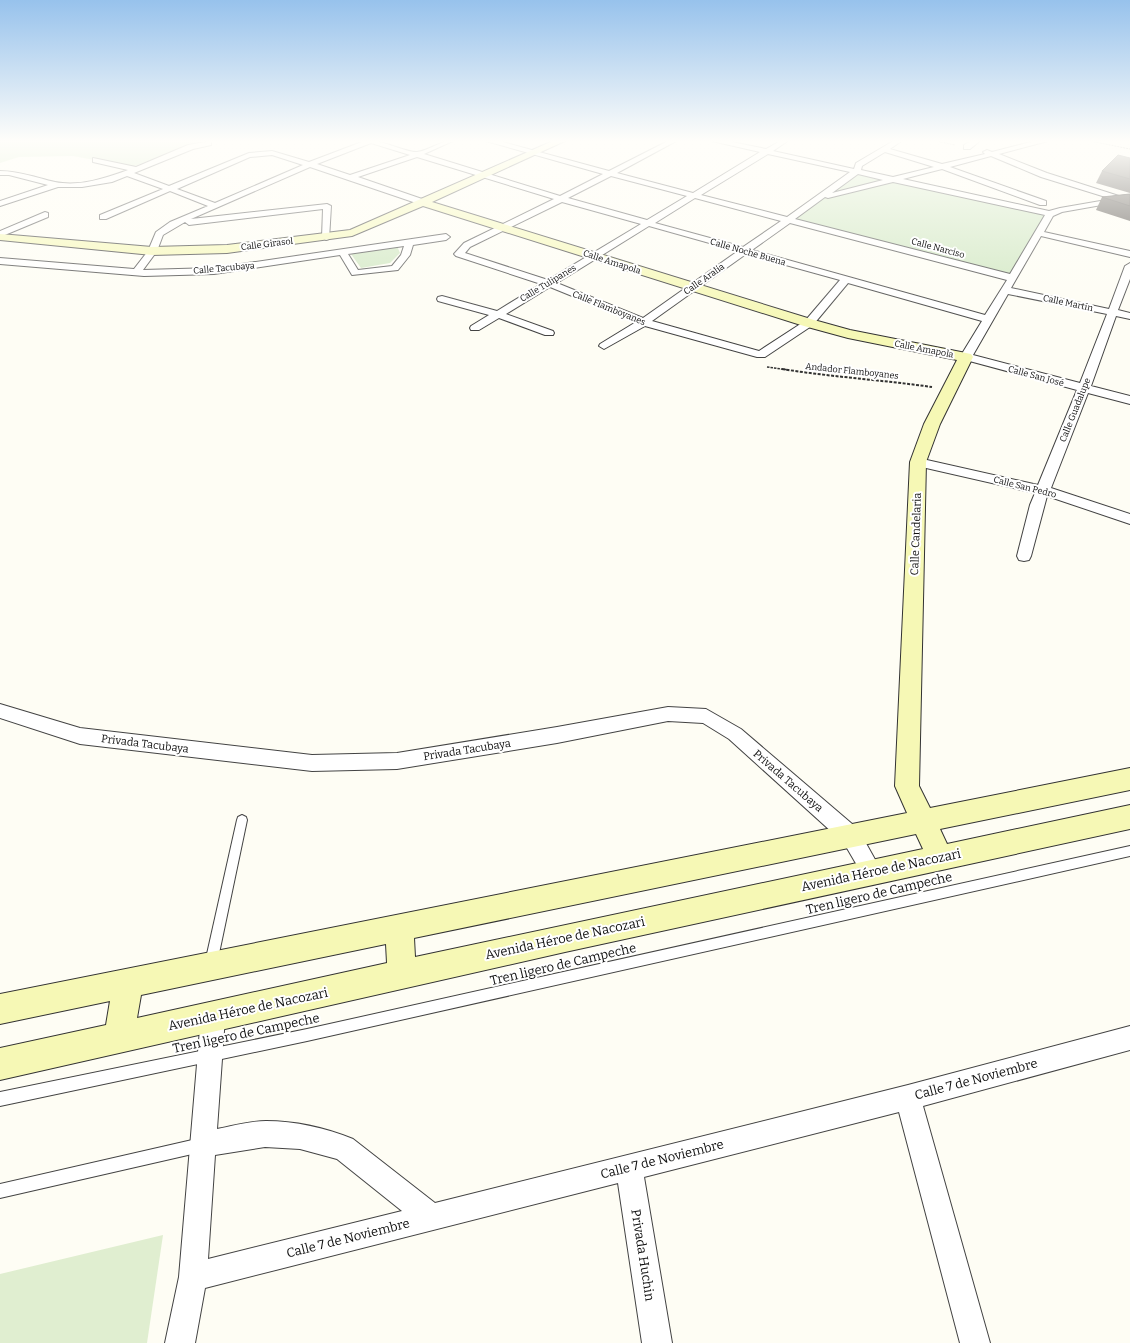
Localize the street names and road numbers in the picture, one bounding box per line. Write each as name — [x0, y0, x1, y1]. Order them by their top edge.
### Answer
street label: Calle Girasol — [240, 236, 294, 252]
street label: Calle Noche Buena — [709, 236, 787, 268]
street label: Calle Narciso — [910, 236, 966, 260]
street label: Calle Amapola — [582, 248, 642, 276]
street label: Calle Tacubaya — [193, 260, 255, 276]
street label: Calle Aralia — [682, 261, 726, 297]
street label: Calle Tulipanes — [518, 262, 578, 304]
street label: Calle Flamboyanes — [571, 289, 647, 327]
street label: Calle Martín — [1042, 293, 1094, 313]
street label: Calle Amapola — [894, 338, 955, 360]
street label: Andador Flamboyanes — [805, 361, 899, 381]
street label: Calle San José — [1007, 364, 1065, 388]
street label: Calle Guadalupe — [1058, 376, 1092, 443]
street label: Calle San Pedro — [993, 474, 1057, 500]
street label: Calle Candelaria — [908, 492, 924, 576]
street label: Privada Tacubaya — [100, 732, 190, 756]
street label: Privada Tacubaya — [422, 737, 512, 763]
street label: Privada Tacubaya — [750, 747, 826, 815]
street label: Avenida Héroe de Nacozari — [800, 846, 962, 894]
street label: Tren ligero de Campeche — [804, 869, 954, 917]
street label: Avenida Héroe de Nacozari — [484, 914, 646, 962]
street label: Tren ligero de Campeche — [488, 940, 638, 988]
street label: Avenida Héroe de Nacozari — [167, 985, 329, 1033]
street label: Tren ligero de Campeche — [171, 1010, 321, 1056]
street label: Calle 7 de Noviembre — [913, 1055, 1039, 1103]
street label: Calle 7 de Noviembre — [599, 1136, 725, 1182]
street label: Privada Huchin — [628, 1208, 658, 1303]
street label: Calle 7 de Noviembre — [285, 1215, 411, 1261]

